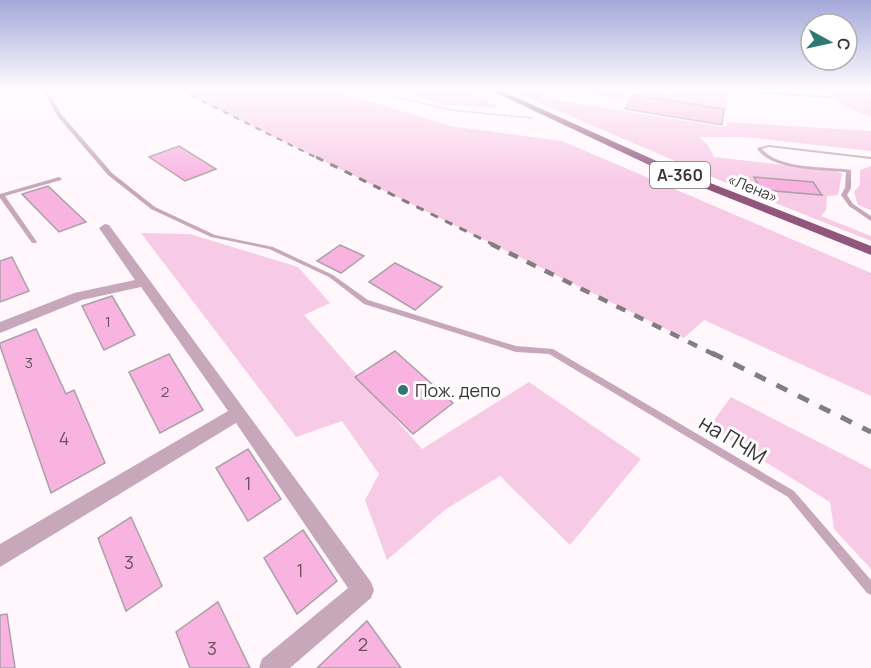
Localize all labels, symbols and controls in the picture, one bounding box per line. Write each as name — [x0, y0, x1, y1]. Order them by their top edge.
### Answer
north arrow — [799, 12, 859, 72]
text: С — [832, 37, 856, 52]
road number: А-360 — [650, 162, 710, 188]
street label: «Лена» — [725, 168, 781, 208]
house number: 1 — [105, 311, 111, 332]
house number: 3 — [25, 352, 33, 373]
place label: Пож. депо — [415, 378, 501, 402]
house number: 2 — [161, 381, 169, 402]
marker: Пож. депо — [396, 383, 410, 397]
street label: на ПЧМ — [694, 408, 772, 470]
house number: 4 — [59, 426, 69, 450]
house number: 1 — [244, 471, 252, 495]
house number: 3 — [124, 550, 134, 574]
house number: 1 — [296, 558, 304, 582]
house number: 2 — [358, 632, 368, 656]
house number: 3 — [207, 636, 217, 660]

